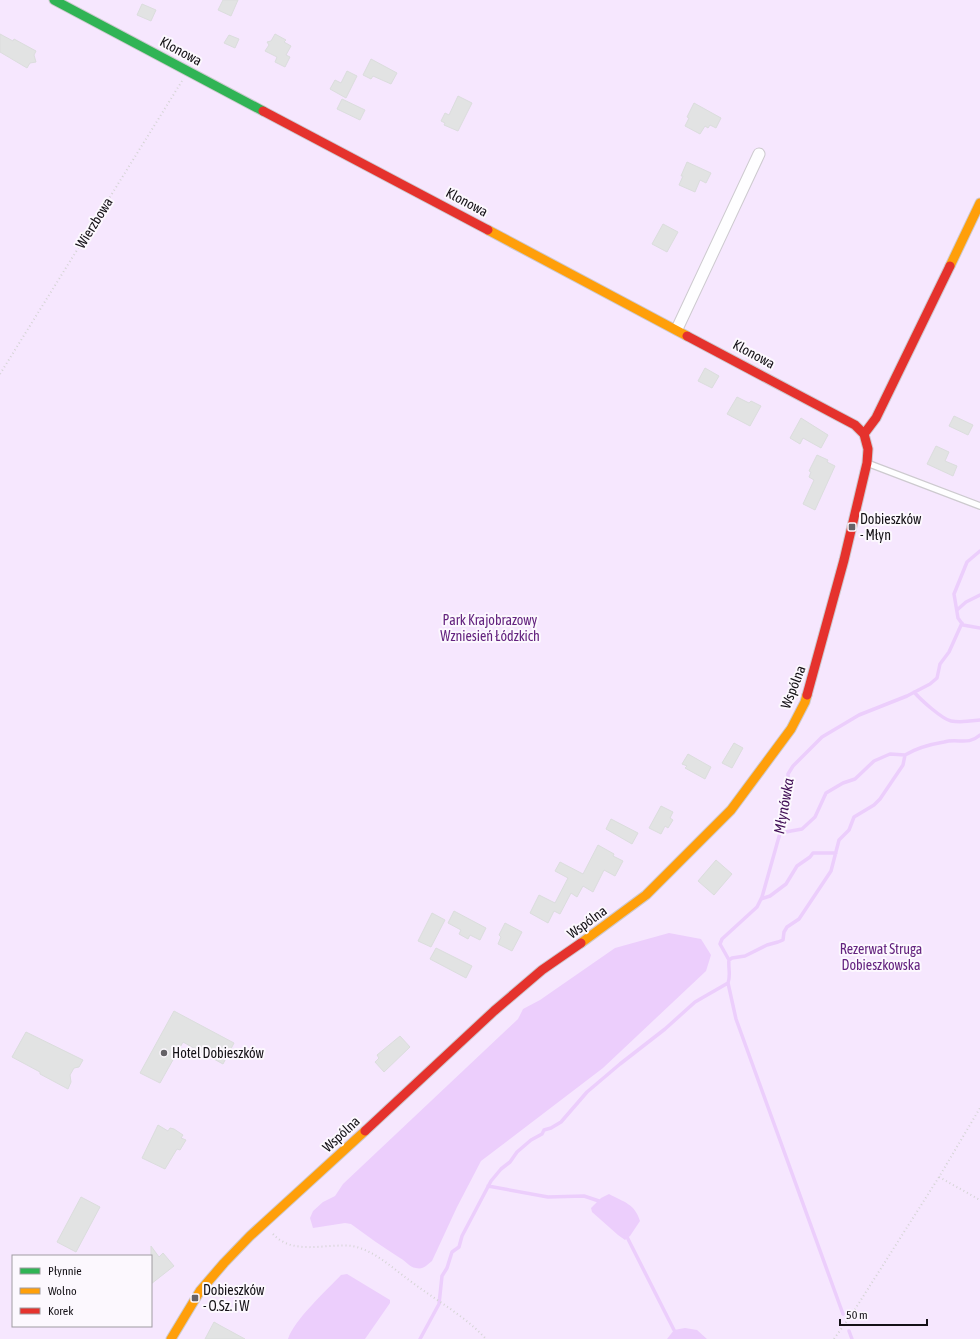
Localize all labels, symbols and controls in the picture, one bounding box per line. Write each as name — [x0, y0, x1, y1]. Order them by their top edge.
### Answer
street label: Klonowa — [157, 33, 205, 69]
street label: Klonowa — [443, 184, 491, 220]
street label: Wierzbowa — [72, 195, 116, 251]
street label: Klonowa — [730, 336, 778, 372]
place label: Dobieszków - Młyn — [860, 511, 922, 543]
marker: Dobieszków - Młyn — [847, 522, 857, 532]
park label: Park Krajobrazowy Wzniesień Łódzkich — [440, 612, 540, 644]
street label: Wspólna — [777, 663, 809, 711]
water label: Młynówka — [770, 777, 797, 835]
street label: Wspólna — [564, 902, 610, 942]
park label: Rezerwat Struga Dobieszkowska — [840, 941, 922, 973]
place label: Hotel Dobieszków — [172, 1045, 265, 1061]
marker: Hotel Dobieszków — [159, 1048, 169, 1058]
street label: Wspólna — [319, 1113, 363, 1155]
legend — [12, 1255, 152, 1327]
text: Płynnie — [48, 1264, 82, 1278]
place label: Dobieszków - O.Sz. i W — [203, 1282, 265, 1314]
text: Wolno — [48, 1284, 77, 1298]
marker: Dobieszków - O.Sz. i W — [190, 1293, 200, 1303]
scale bar — [840, 1301, 927, 1327]
text: Korek — [48, 1304, 74, 1318]
text: 50 m — [846, 1308, 868, 1322]

